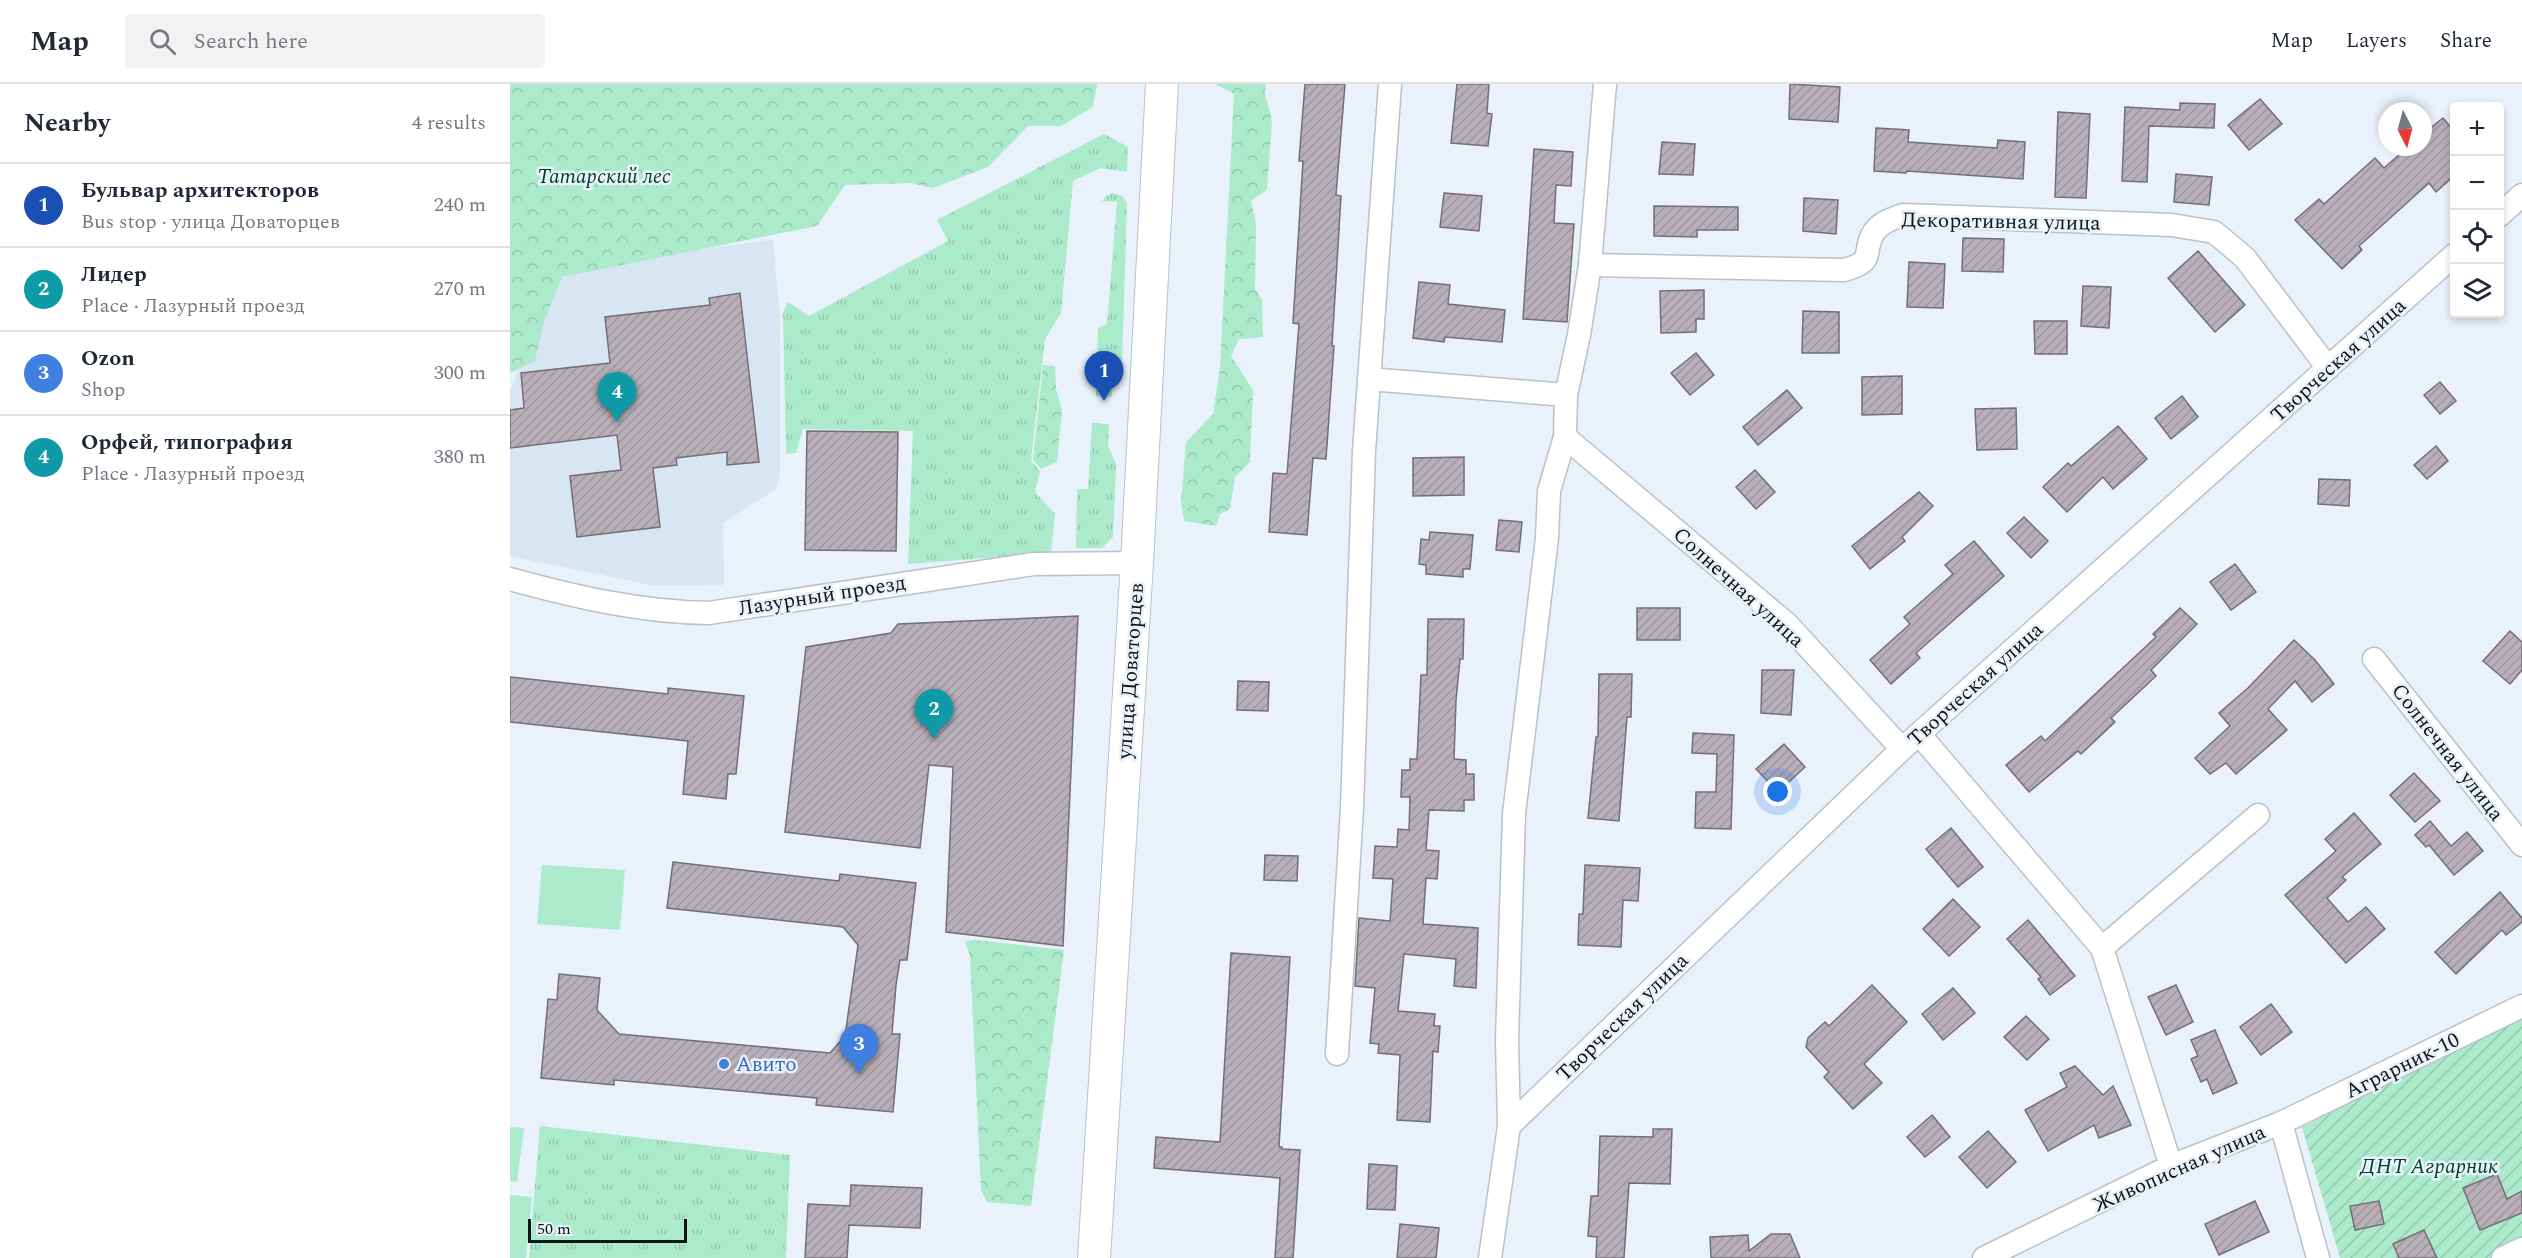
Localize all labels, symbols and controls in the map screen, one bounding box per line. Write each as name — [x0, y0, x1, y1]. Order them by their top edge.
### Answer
search box — [125, 14, 545, 68]
text: Map — [30, 20, 89, 63]
icon: search — [146, 25, 179, 58]
text: Search here — [194, 25, 308, 58]
text: Map — [2271, 25, 2313, 57]
text: Layers — [2346, 25, 2407, 57]
text: Share — [2440, 25, 2492, 57]
north arrow — [2378, 102, 2432, 156]
map controls — [2450, 102, 2504, 318]
button: + — [2450, 102, 2504, 156]
text: Nearby — [24, 103, 110, 143]
text: 4 results — [412, 108, 486, 138]
button: − — [2450, 156, 2504, 210]
park label: Татарский лес — [537, 161, 671, 193]
text: Бульвар архитекторов — [81, 174, 319, 207]
text: 1 — [38, 190, 49, 220]
text: 240 m — [434, 190, 486, 220]
street label: Декоративная улица — [1901, 204, 2102, 240]
text: Bus stop · улица Доваторцев — [81, 207, 340, 237]
button: locate — [2450, 210, 2504, 264]
text: Лидер — [81, 258, 147, 291]
button: layers — [2450, 264, 2504, 318]
text: 2 — [38, 274, 49, 304]
text: 270 m — [434, 274, 486, 304]
street label: Творческая улица — [2263, 290, 2414, 431]
text: Place · Лазурный проезд — [81, 291, 305, 321]
text: Ozon — [81, 342, 135, 375]
pin: 1 — [1084, 352, 1124, 401]
text: 3 — [38, 358, 49, 388]
text: 300 m — [434, 358, 486, 388]
pin: 4 — [598, 372, 636, 422]
text: Shop — [81, 375, 125, 405]
text: Орфей, типография — [81, 426, 293, 459]
text: 4 — [38, 442, 49, 472]
text: 380 m — [434, 442, 486, 472]
text: Place · Лазурный проезд — [81, 459, 305, 489]
street label: Солнечная улица — [1665, 520, 1812, 656]
street label: Лазурный проезд — [736, 567, 908, 625]
street label: улица Доваторцев — [1109, 582, 1153, 761]
street label: Творческая улица — [1900, 614, 2051, 755]
street label: Солнечная улица — [2383, 677, 2512, 829]
pin: 2 — [914, 690, 954, 739]
your location — [1763, 777, 1792, 806]
street label: Творческая улица — [1549, 945, 1697, 1090]
pin: 3 — [840, 1024, 878, 1074]
street label: Аграрник-10 — [2340, 1024, 2465, 1108]
place label: Авито — [736, 1049, 797, 1081]
marker: Авито — [717, 1057, 731, 1071]
street label: Живописная улица — [2088, 1116, 2272, 1221]
park label: ДНТ Аграрник — [2359, 1151, 2498, 1183]
scale bar — [528, 1216, 687, 1244]
text: 50 m — [537, 1217, 571, 1241]

